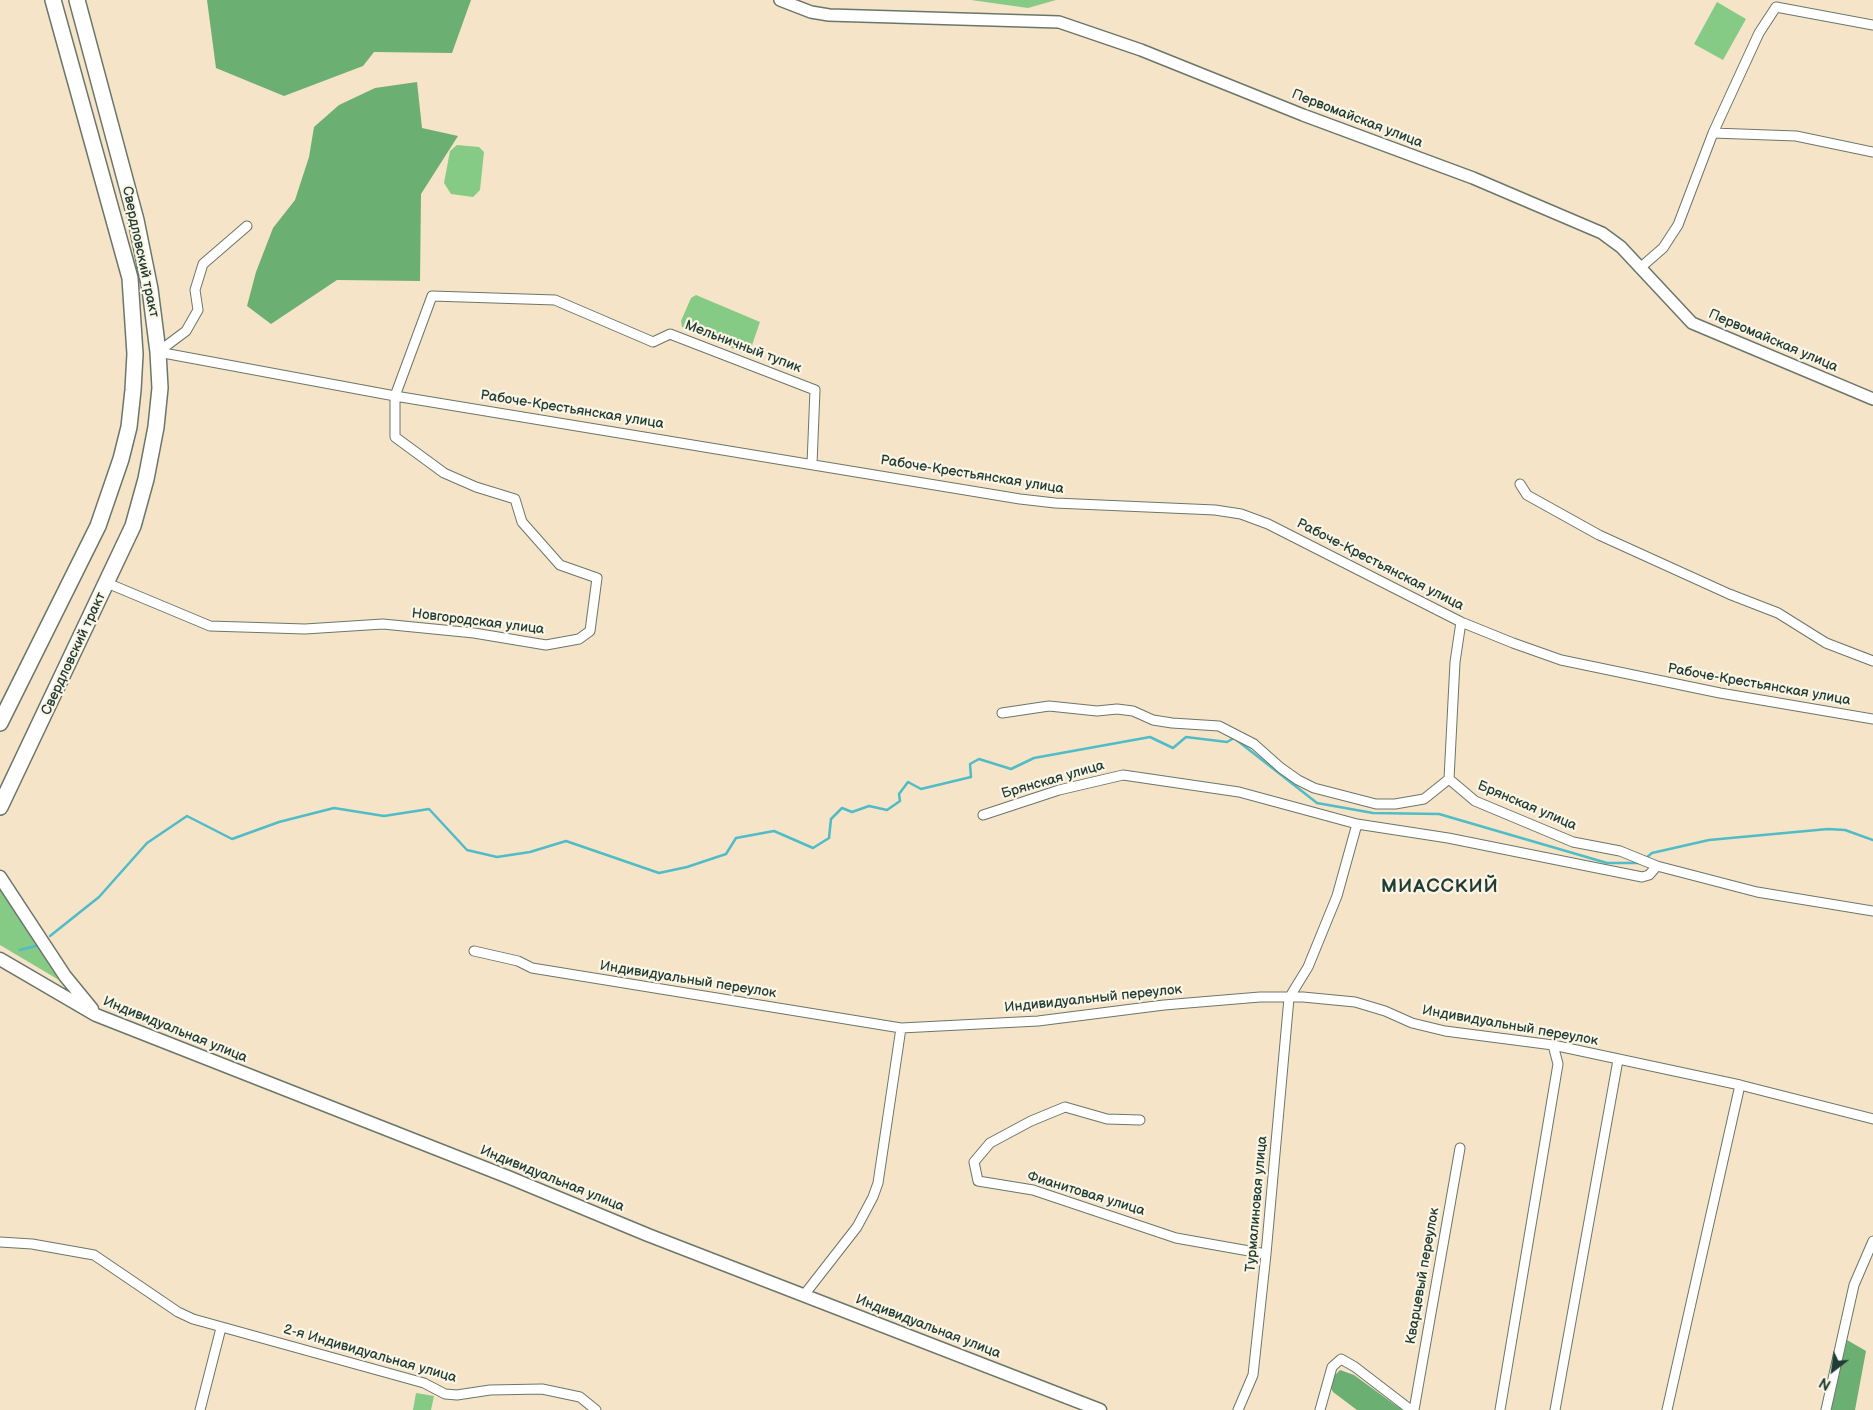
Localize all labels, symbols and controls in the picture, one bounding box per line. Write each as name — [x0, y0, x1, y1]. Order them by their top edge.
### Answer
street label: Первомайская улица — [1289, 86, 1425, 152]
street label: Свердловский тракт — [118, 185, 162, 319]
street label: Первомайская улица — [1706, 306, 1840, 376]
street label: Мельничный тупик — [682, 317, 804, 377]
street label: Рабоче-Крестьянская улица — [479, 387, 665, 433]
street label: Рабоче-Крестьянская улица — [879, 452, 1065, 498]
street label: Рабоче-Крестьянская улица — [1293, 515, 1467, 615]
street label: Свердловский тракт — [38, 590, 110, 718]
street label: Новгородская улица — [411, 606, 545, 638]
street label: Рабоче-Крестьянская улица — [1666, 661, 1852, 709]
street label: Брянская улица — [1000, 757, 1106, 803]
street label: Брянская улица — [1475, 778, 1579, 834]
district label: МИАССКИЙ — [1380, 876, 1500, 898]
street label: Индивидуальный переулок — [599, 958, 777, 1002]
street label: Индивидуальный переулок — [1003, 981, 1183, 1017]
street label: Индивидуальная улица — [100, 993, 250, 1067]
street label: Индивидуальный переулок — [1421, 1002, 1599, 1050]
street label: Турмалиновая улица — [1243, 1135, 1271, 1273]
street label: Индивидуальная улица — [477, 1142, 627, 1216]
street label: Фианитовая улица — [1025, 1168, 1147, 1220]
street label: Кварцевый переулок — [1403, 1206, 1443, 1346]
street label: Индивидуальная улица — [853, 1292, 1003, 1362]
street label: 2-я Индивидуальная улица — [282, 1321, 458, 1387]
north arrow — [1808, 1345, 1858, 1395]
text: N — [1816, 1373, 1834, 1393]

